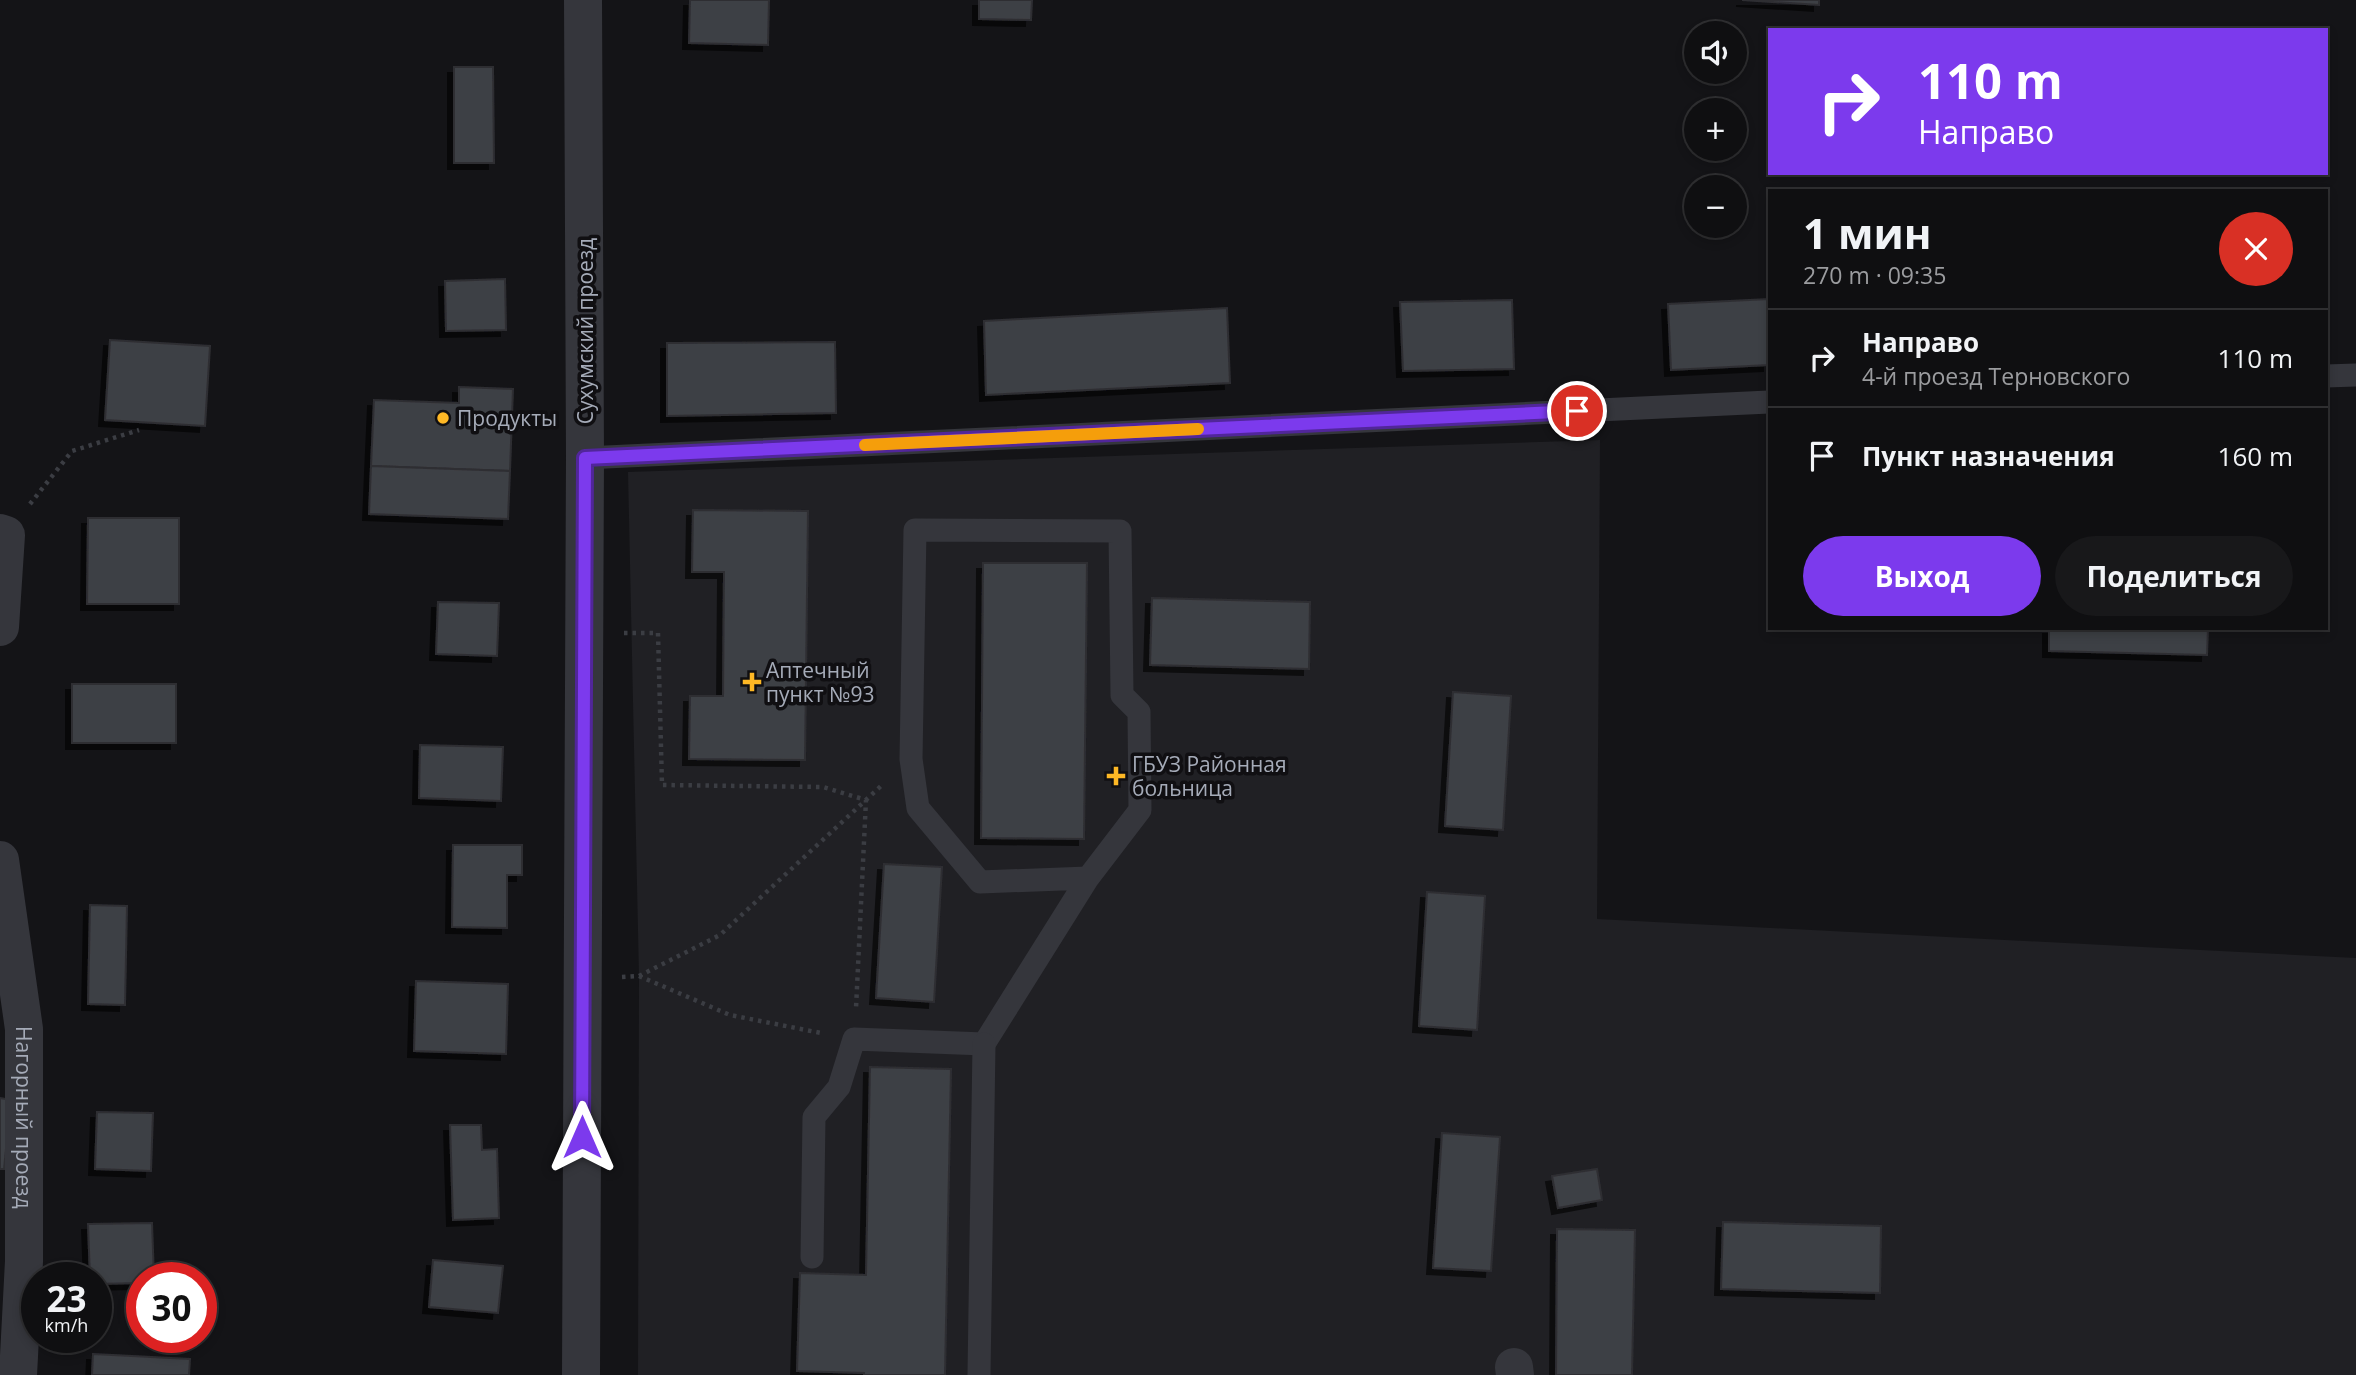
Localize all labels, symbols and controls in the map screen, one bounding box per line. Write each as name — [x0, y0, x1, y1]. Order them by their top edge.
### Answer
map controls — [1684, 21, 1747, 238]
button: sound — [1684, 21, 1747, 84]
text: 110 m — [1918, 47, 2063, 113]
icon: right — [1803, 56, 1894, 147]
button: + — [1684, 98, 1747, 161]
text: Направо — [1918, 110, 2054, 153]
button: − — [1684, 175, 1747, 238]
text: 1 мин — [1803, 204, 1931, 261]
button: close — [2219, 212, 2293, 286]
street label: Сухумский проезд — [571, 238, 599, 424]
text: 270 m · 09:35 — [1803, 259, 1946, 291]
text: Направо — [1862, 324, 1979, 360]
icon: right — [1803, 339, 1841, 377]
text: 110 m — [2218, 340, 2293, 376]
text: 4-й проезд Терновского — [1862, 360, 2130, 392]
pin — [1547, 381, 1607, 441]
icon: arrive — [1558, 392, 1596, 430]
place label: Продукты — [457, 404, 557, 432]
marker: Продукты — [435, 410, 451, 426]
icon: arrive — [1803, 437, 1841, 475]
text: Пункт назначения — [1862, 438, 2115, 474]
text: 160 m — [2218, 438, 2293, 474]
button: Выход — [1803, 536, 2041, 616]
button: Поделиться — [2055, 536, 2293, 616]
place label: Аптечный пункт №93 — [766, 656, 874, 708]
marker: Аптечный пункт №93 — [744, 674, 760, 690]
place label: ГБУЗ Районная больница — [1132, 750, 1287, 802]
marker: ГБУЗ Районная больница — [1106, 766, 1126, 786]
street label: Нагорный проезд — [10, 1026, 38, 1209]
position arrow — [545, 1100, 619, 1174]
speed limit sign: 30 — [126, 1262, 217, 1353]
text: 23 — [46, 1275, 87, 1322]
text: km/h — [45, 1313, 88, 1337]

